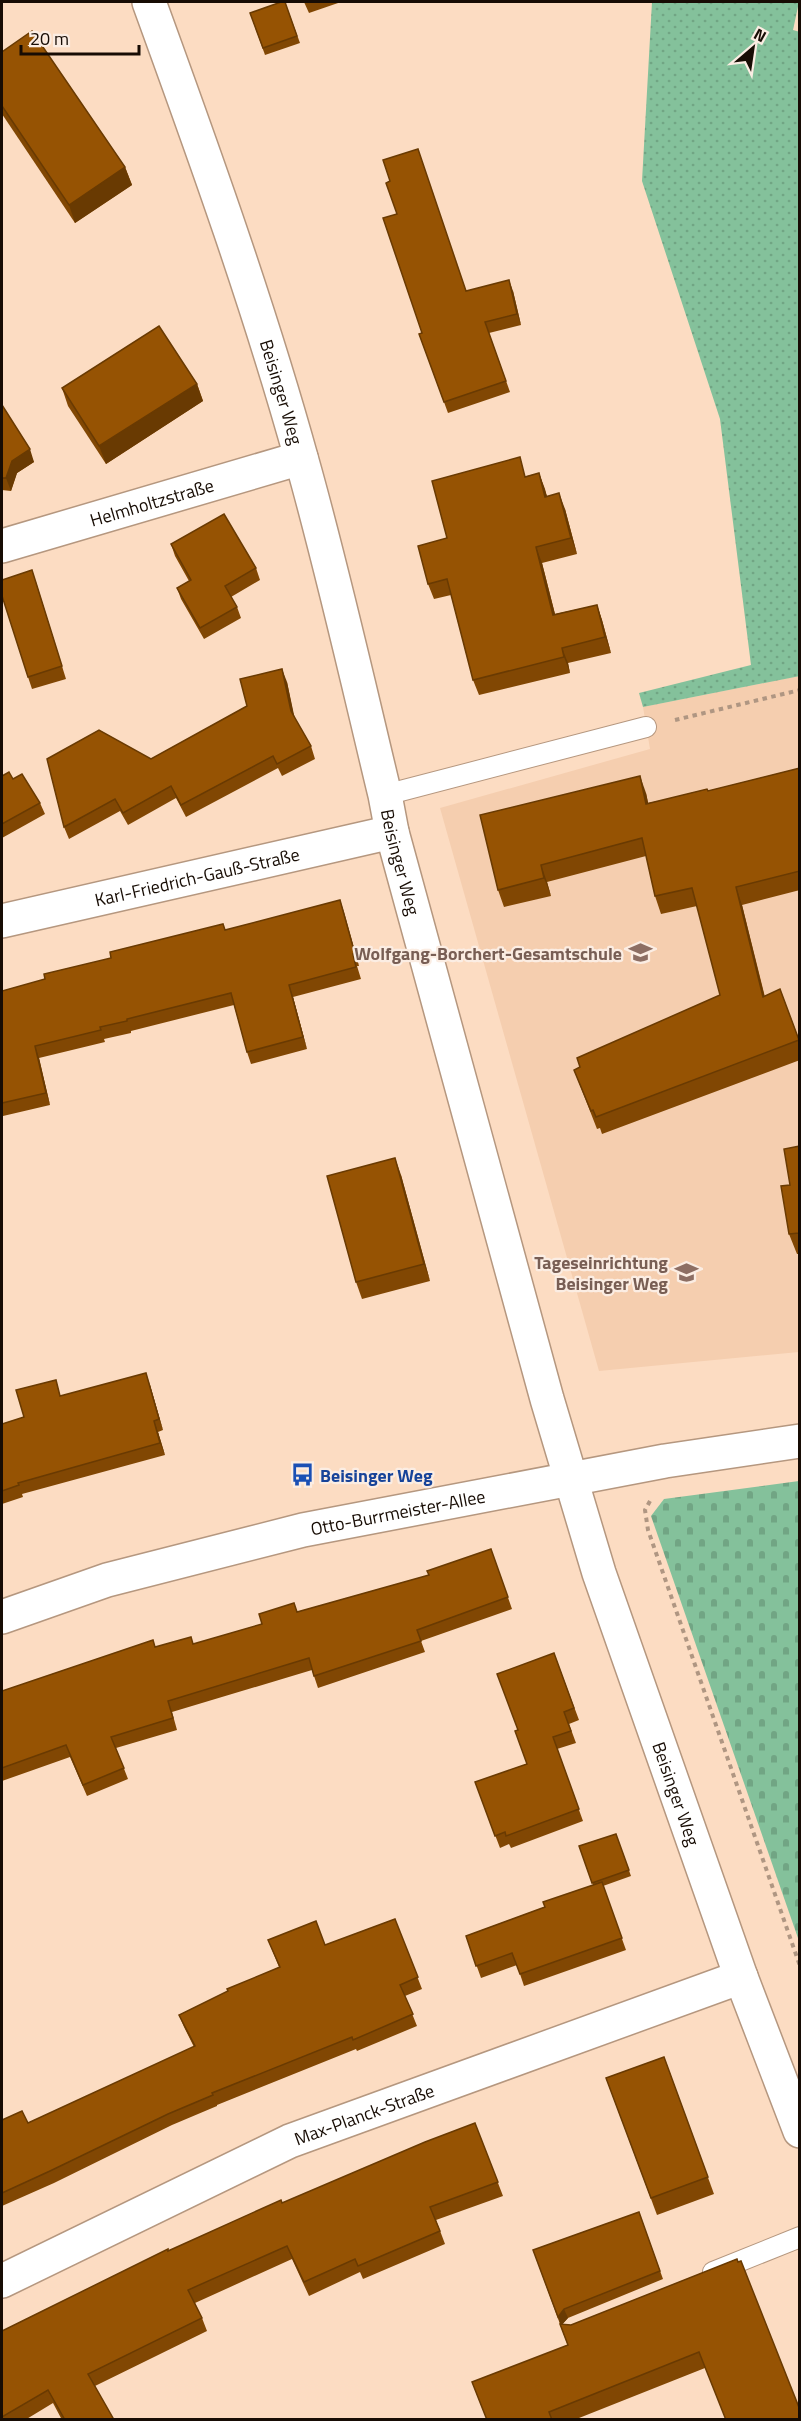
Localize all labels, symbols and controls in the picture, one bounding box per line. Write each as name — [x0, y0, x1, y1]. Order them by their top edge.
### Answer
scale bar — [21, 18, 140, 56]
north arrow — [723, 18, 783, 78]
text: N — [750, 22, 771, 48]
text: 20 m — [30, 25, 69, 52]
street label: Beisinger Weg — [253, 336, 310, 448]
street label: Helmholtzstraße — [87, 471, 217, 533]
street label: Beisinger Weg — [374, 807, 428, 918]
street label: Karl-Friedrich-Gauß-Straße — [92, 840, 302, 913]
place label: Wolfgang-Borchert-Gesamtschule — [354, 940, 622, 967]
school or university icon: Wolfgang-Borchert-Gesamtschule — [627, 940, 653, 966]
place label: Tageseinrichtung Beisinger Weg — [534, 1249, 668, 1297]
school or university icon: Tageseinrichtung Beisinger Weg — [673, 1259, 699, 1285]
bus stop icon: Beisinger Weg — [289, 1462, 315, 1488]
place label: Beisinger Weg — [320, 1462, 433, 1489]
street label: Otto-Burrmeister-Allee — [308, 1482, 487, 1542]
street label: Beisinger Weg — [646, 1738, 707, 1849]
street label: Max-Planck-Straße — [290, 2076, 438, 2152]

